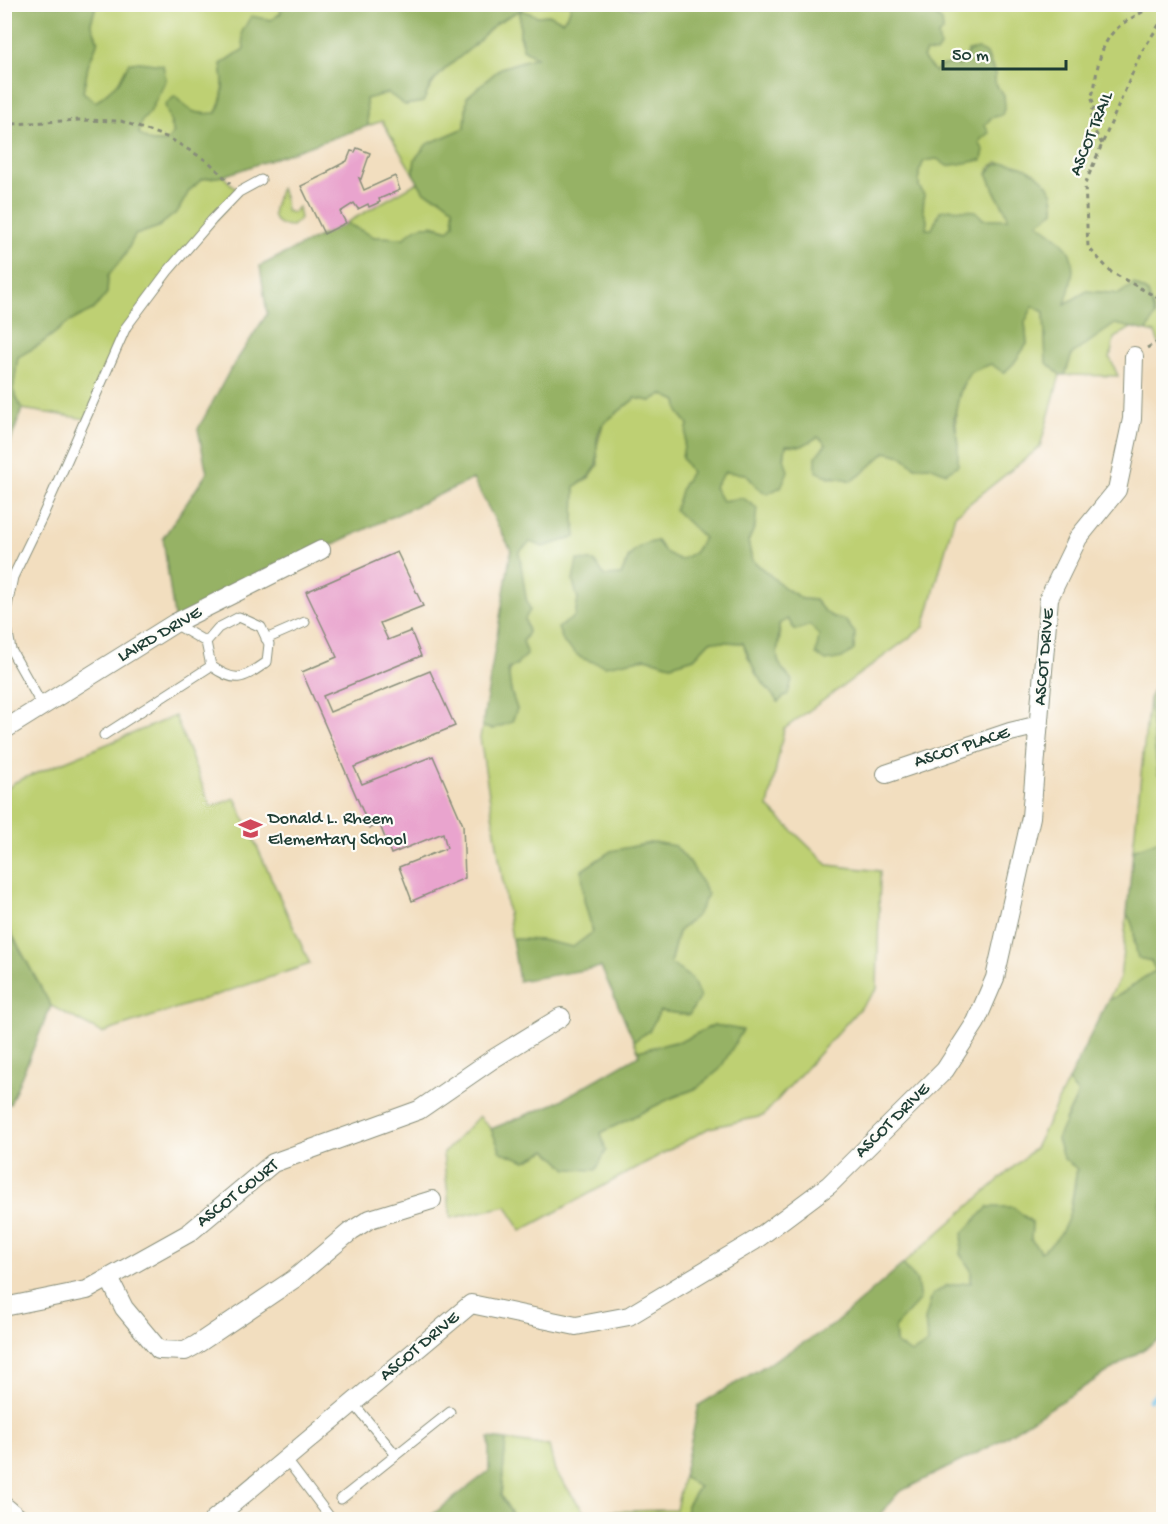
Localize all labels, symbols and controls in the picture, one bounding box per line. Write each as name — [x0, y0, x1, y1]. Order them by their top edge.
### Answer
scale bar — [943, 33, 1066, 71]
text: 50 m — [952, 46, 989, 67]
street label: ASCOT TRAIL — [1066, 88, 1119, 179]
street label: LAIRD DRIVE — [114, 602, 206, 668]
street label: ASCOT DRIVE — [1030, 607, 1060, 706]
street label: ASCOT PLACE — [912, 722, 1013, 773]
place label: Donald L. Rheem Elementary School — [267, 809, 407, 851]
school or university icon: Donald L. Rheem Elementary School — [237, 816, 263, 842]
street label: ASCOT DRIVE — [851, 1079, 935, 1163]
street label: ASCOT COURT — [193, 1155, 284, 1232]
street label: ASCOT DRIVE — [376, 1307, 465, 1386]

